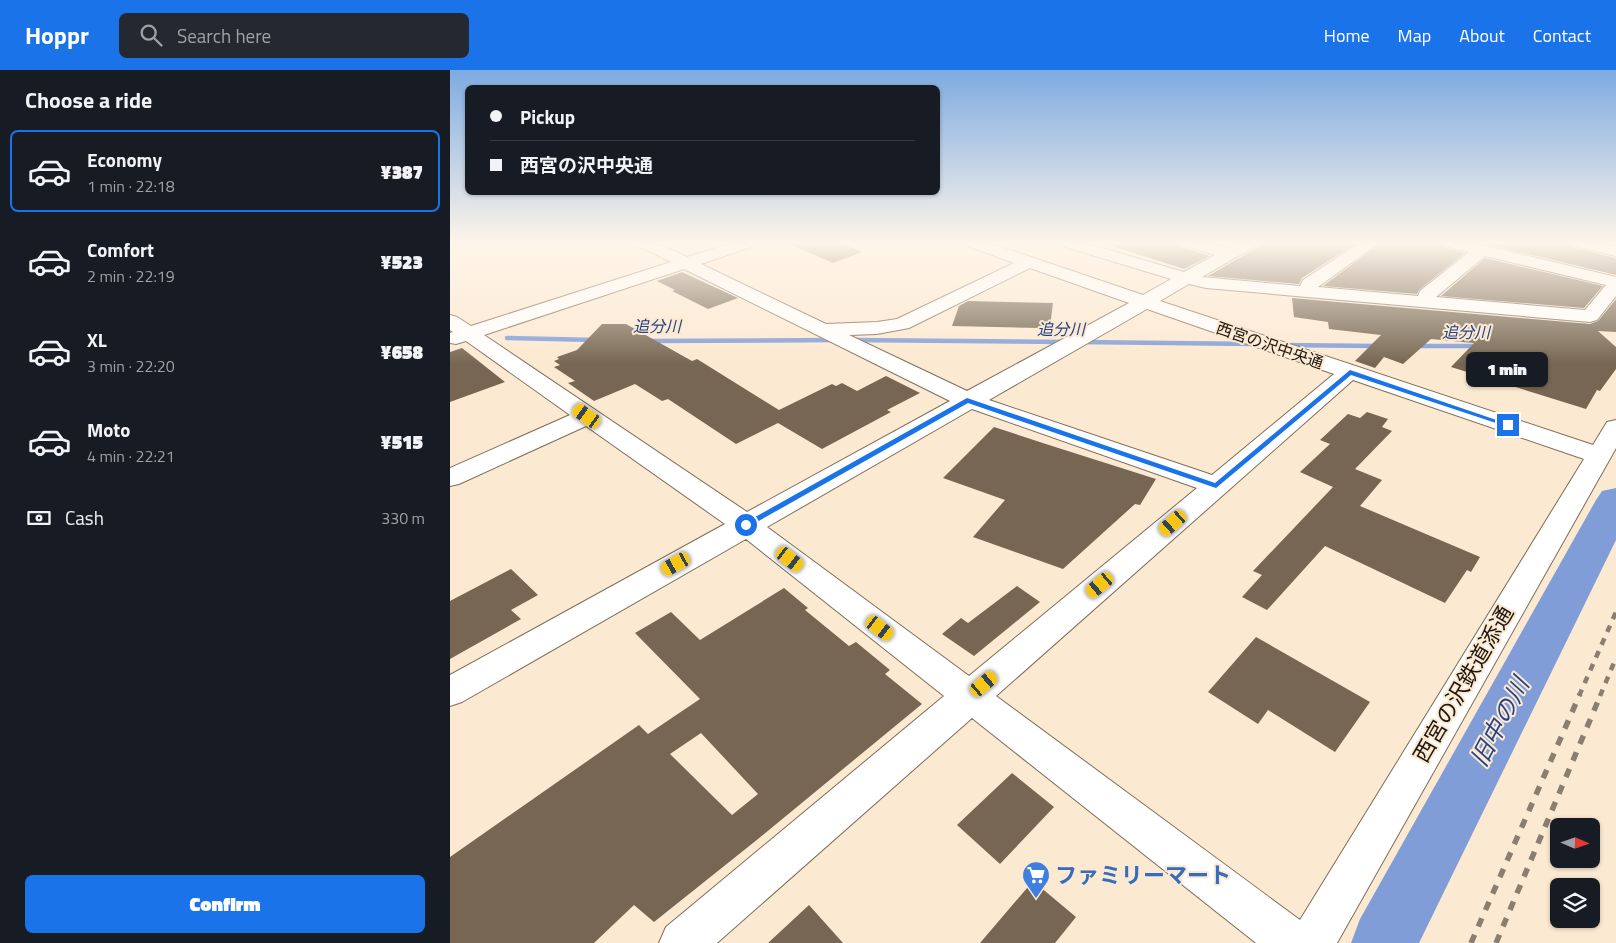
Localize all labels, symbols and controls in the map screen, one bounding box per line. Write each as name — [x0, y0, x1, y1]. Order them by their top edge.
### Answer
search box — [119, 13, 469, 58]
text: Hoppr — [25, 17, 89, 53]
icon: search — [137, 21, 165, 49]
text: Search here — [177, 21, 271, 50]
text: Home — [1324, 22, 1370, 49]
text: Map — [1398, 22, 1431, 49]
text: About — [1459, 22, 1505, 49]
text: Contact — [1533, 22, 1591, 49]
text: Choose a ride — [25, 83, 152, 117]
text: Pickup — [520, 102, 575, 131]
text: Economy — [87, 145, 162, 174]
icon: car — [27, 149, 72, 194]
text: 西宮の沢中央通 — [520, 150, 653, 179]
text: ¥387 — [381, 157, 423, 186]
text: 1 min · 22:18 — [87, 174, 175, 198]
text: Comfort — [87, 235, 154, 264]
icon: car — [27, 239, 72, 284]
text: ¥523 — [381, 247, 423, 276]
text: 2 min · 22:19 — [87, 264, 175, 288]
water label: 追分川 — [633, 314, 683, 338]
street label: 西宮の沢中央通 — [1213, 315, 1327, 375]
water label: 追分川 — [1037, 317, 1087, 341]
water label: 追分川 — [1442, 320, 1492, 344]
text: XL — [87, 325, 107, 354]
icon: car — [27, 329, 72, 374]
text: ¥658 — [381, 337, 423, 366]
callout: 1 min — [1467, 352, 1549, 388]
text: 3 min · 22:20 — [87, 354, 175, 378]
text: 1 min — [1487, 357, 1527, 381]
car — [570, 401, 603, 431]
route end — [1497, 414, 1519, 436]
text: Moto — [87, 415, 130, 444]
icon: car — [27, 419, 72, 464]
text: ¥515 — [381, 427, 423, 456]
text: 4 min · 22:21 — [87, 444, 175, 468]
text: Cash — [65, 503, 104, 532]
icon: cash — [25, 504, 53, 532]
text: 330 m — [381, 506, 425, 530]
car — [1156, 507, 1189, 539]
route start — [735, 514, 757, 536]
car — [773, 544, 806, 574]
car — [659, 550, 692, 578]
car — [1083, 570, 1116, 600]
street label: 西宮の沢鉄道添通 — [1404, 599, 1522, 769]
car — [863, 613, 896, 643]
water label: 旧中の川 — [1461, 668, 1539, 772]
car — [967, 669, 1000, 699]
north arrow — [1550, 818, 1600, 868]
map controls — [1550, 818, 1600, 928]
place label: ファミリーマート — [1055, 858, 1231, 892]
supermarket icon: ファミリーマート — [1021, 860, 1051, 899]
button: Confirm — [25, 875, 425, 933]
button: layers — [1550, 878, 1600, 928]

